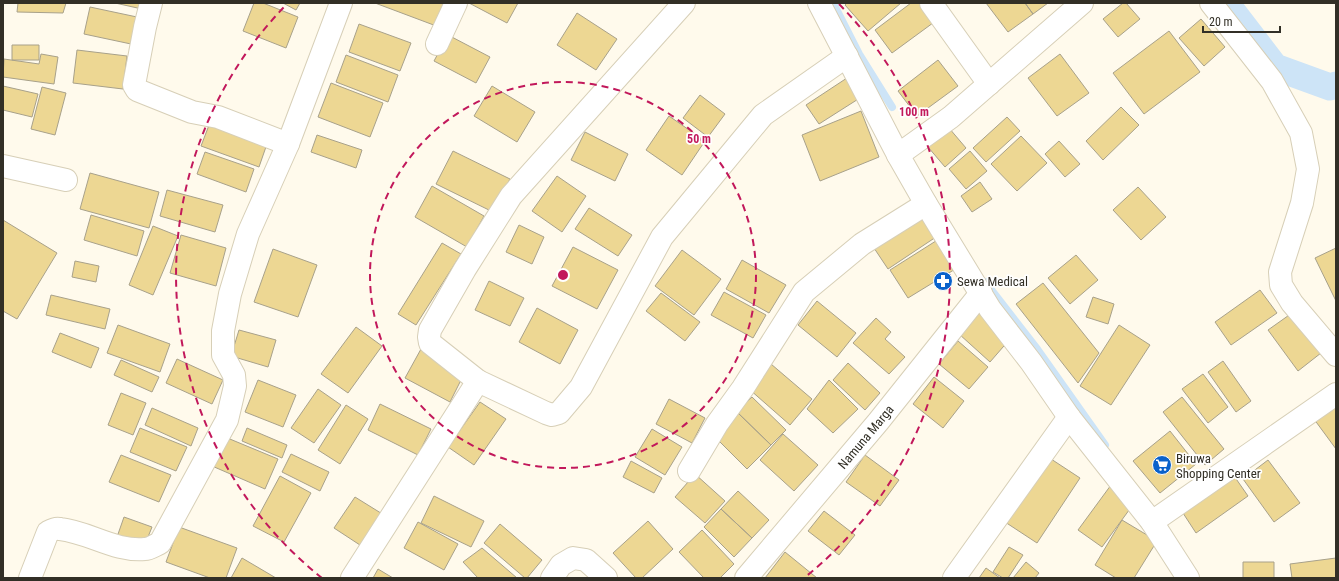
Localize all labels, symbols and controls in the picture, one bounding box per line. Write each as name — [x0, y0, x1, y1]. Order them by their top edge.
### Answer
scale bar — [1203, 8, 1280, 34]
text: 20 m — [1209, 15, 1233, 29]
text: 100 m — [899, 105, 929, 119]
text: 50 m — [687, 132, 711, 146]
centre of rings — [556, 268, 570, 282]
pharmacy icon: Sewa Medical — [932, 270, 954, 292]
place label: Sewa Medical — [957, 274, 1028, 289]
street label: Namuna Marga — [835, 402, 897, 472]
place label: Biruwa Shopping Center — [1176, 451, 1261, 481]
supermarket icon: Biruwa Shopping Center — [1151, 454, 1173, 476]

